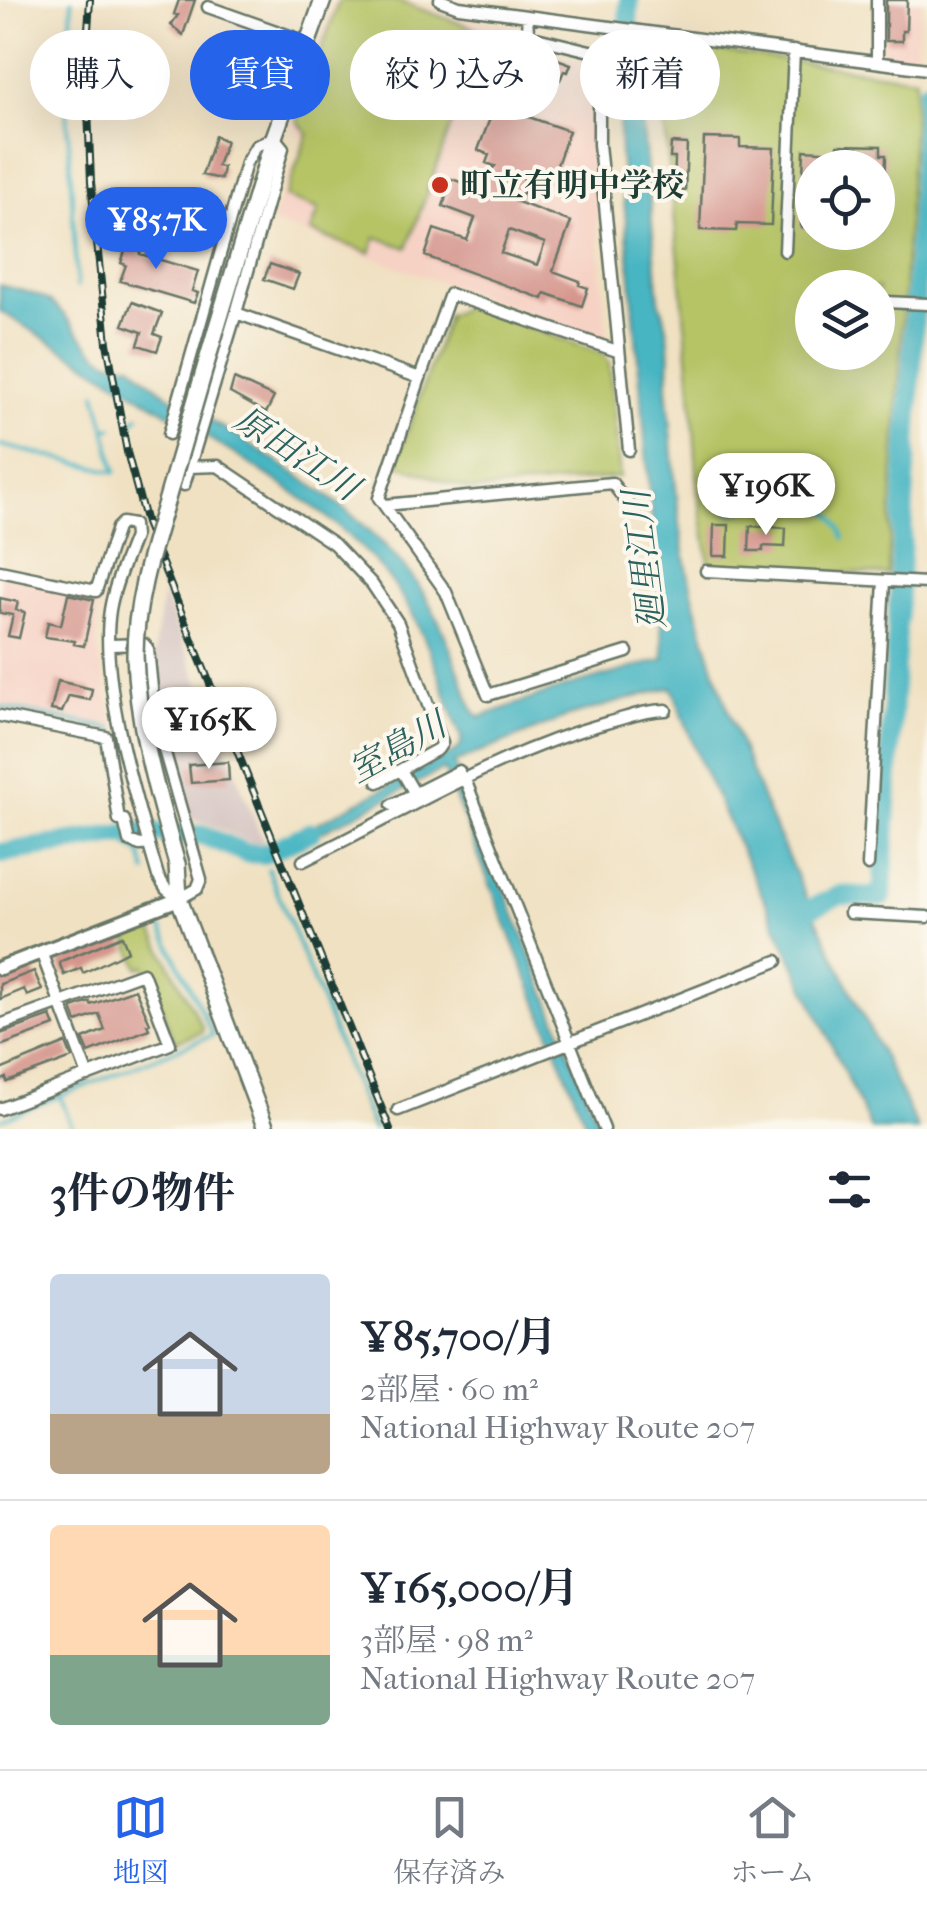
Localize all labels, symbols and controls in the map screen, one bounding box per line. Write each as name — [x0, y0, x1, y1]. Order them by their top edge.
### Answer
chip: 購入 — [30, 30, 170, 120]
chip: 賃貸 — [190, 30, 330, 120]
chip: 絞り込み — [350, 30, 560, 120]
chip: 新着 — [580, 30, 720, 120]
map controls — [795, 150, 895, 370]
button: locate — [795, 150, 895, 250]
place label: 町立有明中学校 — [460, 167, 684, 204]
marker: 町立有明中学校 — [429, 174, 451, 196]
pin: ¥85.7K — [75, 187, 237, 272]
text: ¥85.7K — [107, 201, 205, 238]
button: layers — [795, 270, 895, 370]
water label: 原田江川 — [227, 398, 370, 511]
pin: ¥196K — [696, 453, 836, 538]
text: ¥196K — [719, 467, 813, 504]
water label: 廻里江川 — [615, 484, 673, 632]
pin: ¥165K — [139, 687, 279, 772]
text: ¥165K — [164, 701, 254, 738]
water label: 室島川 — [341, 702, 457, 791]
icon: filters — [822, 1162, 877, 1217]
text: 3件の物件 — [50, 1169, 235, 1218]
text: ¥85,700/月 — [360, 1313, 557, 1362]
icon: home — [130, 1314, 250, 1434]
text: 2部屋 · 60 m² — [360, 1371, 538, 1408]
text: National Highway Route 207 — [360, 1409, 755, 1446]
text: ¥165,000/月 — [360, 1564, 579, 1613]
icon: home — [130, 1565, 250, 1685]
text: 3部屋 · 98 m² — [360, 1622, 533, 1659]
text: National Highway Route 207 — [360, 1660, 755, 1697]
tab: 地図 — [112, 1790, 169, 1890]
tab: 保存済み — [393, 1790, 506, 1890]
tab: ホーム — [730, 1790, 815, 1890]

